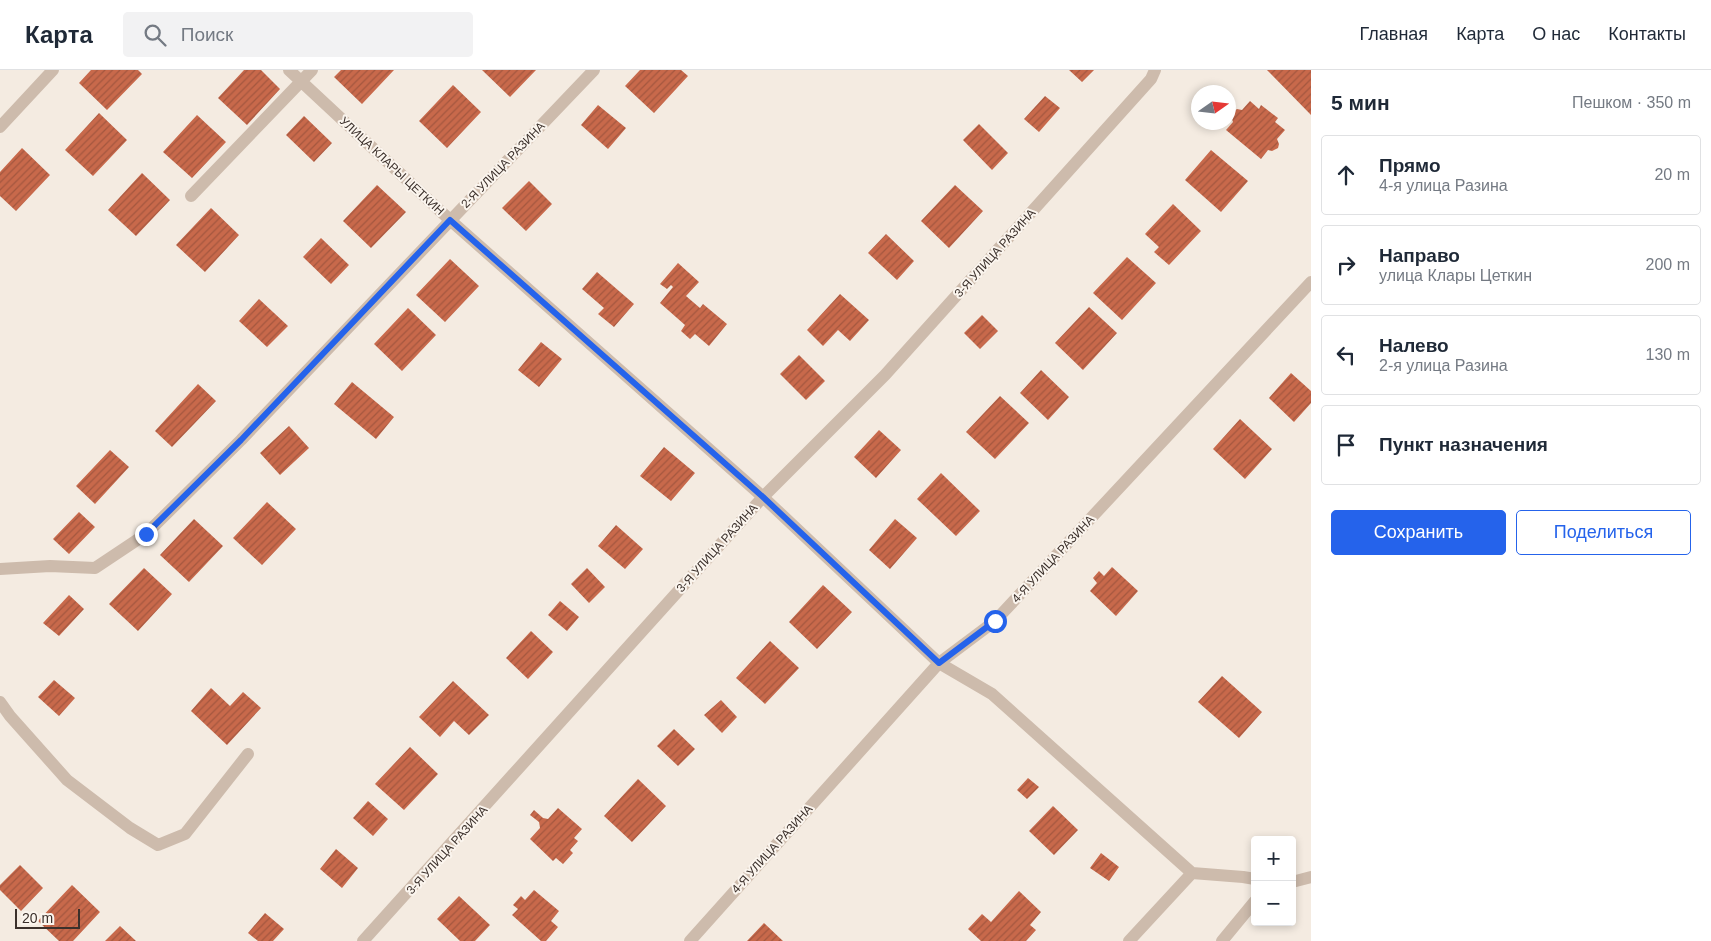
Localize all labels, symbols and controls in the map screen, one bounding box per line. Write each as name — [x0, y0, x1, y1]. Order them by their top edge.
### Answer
search box — [123, 12, 473, 57]
text: Карта — [25, 21, 93, 48]
icon: search — [141, 21, 169, 49]
text: Поиск — [181, 24, 233, 45]
text: Главная — [1360, 24, 1428, 44]
text: Карта — [1456, 24, 1504, 44]
text: О нас — [1532, 24, 1580, 44]
text: Контакты — [1608, 24, 1686, 44]
north arrow — [1191, 85, 1236, 130]
text: 5 мин — [1331, 91, 1390, 114]
text: Пешком · 350 m — [1572, 94, 1691, 111]
street label: УЛИЦА КЛАРЫ ЦЕТКИН — [337, 114, 447, 218]
street label: 2-Я УЛИЦА РАЗИНА — [458, 119, 548, 211]
text: Прямо — [1379, 155, 1441, 176]
icon: ahead — [1332, 161, 1360, 189]
text: 20 m — [1654, 166, 1690, 183]
text: 4-я улица Разина — [1379, 177, 1508, 194]
street label: 3-Я УЛИЦА РАЗИНА — [952, 206, 1038, 300]
text: Направо — [1379, 245, 1460, 266]
icon: right — [1332, 251, 1360, 279]
text: 200 m — [1646, 256, 1690, 273]
text: улица Клары Цеткин — [1379, 267, 1532, 284]
text: Налево — [1379, 335, 1449, 356]
icon: left — [1332, 341, 1360, 369]
text: 130 m — [1646, 346, 1690, 363]
text: 2-я улица Разина — [1379, 357, 1508, 374]
icon: arrive — [1332, 431, 1360, 459]
text: Пункт назначения — [1379, 434, 1548, 455]
street label: 3-Я УЛИЦА РАЗИНА — [674, 501, 760, 595]
button: Сохранить — [1331, 510, 1506, 555]
button: Поделиться — [1516, 510, 1691, 555]
street label: 4-Я УЛИЦА РАЗИНА — [1009, 512, 1097, 606]
route end — [135, 523, 158, 546]
route start — [984, 610, 1007, 633]
street label: 4-Я УЛИЦА РАЗИНА — [729, 802, 815, 896]
street label: 3-Я УЛИЦА РАЗИНА — [404, 803, 490, 897]
map controls — [1251, 836, 1296, 926]
button: + — [1251, 836, 1296, 881]
button: − — [1251, 881, 1296, 926]
scale bar — [15, 906, 80, 929]
text: 20 m — [22, 910, 53, 926]

